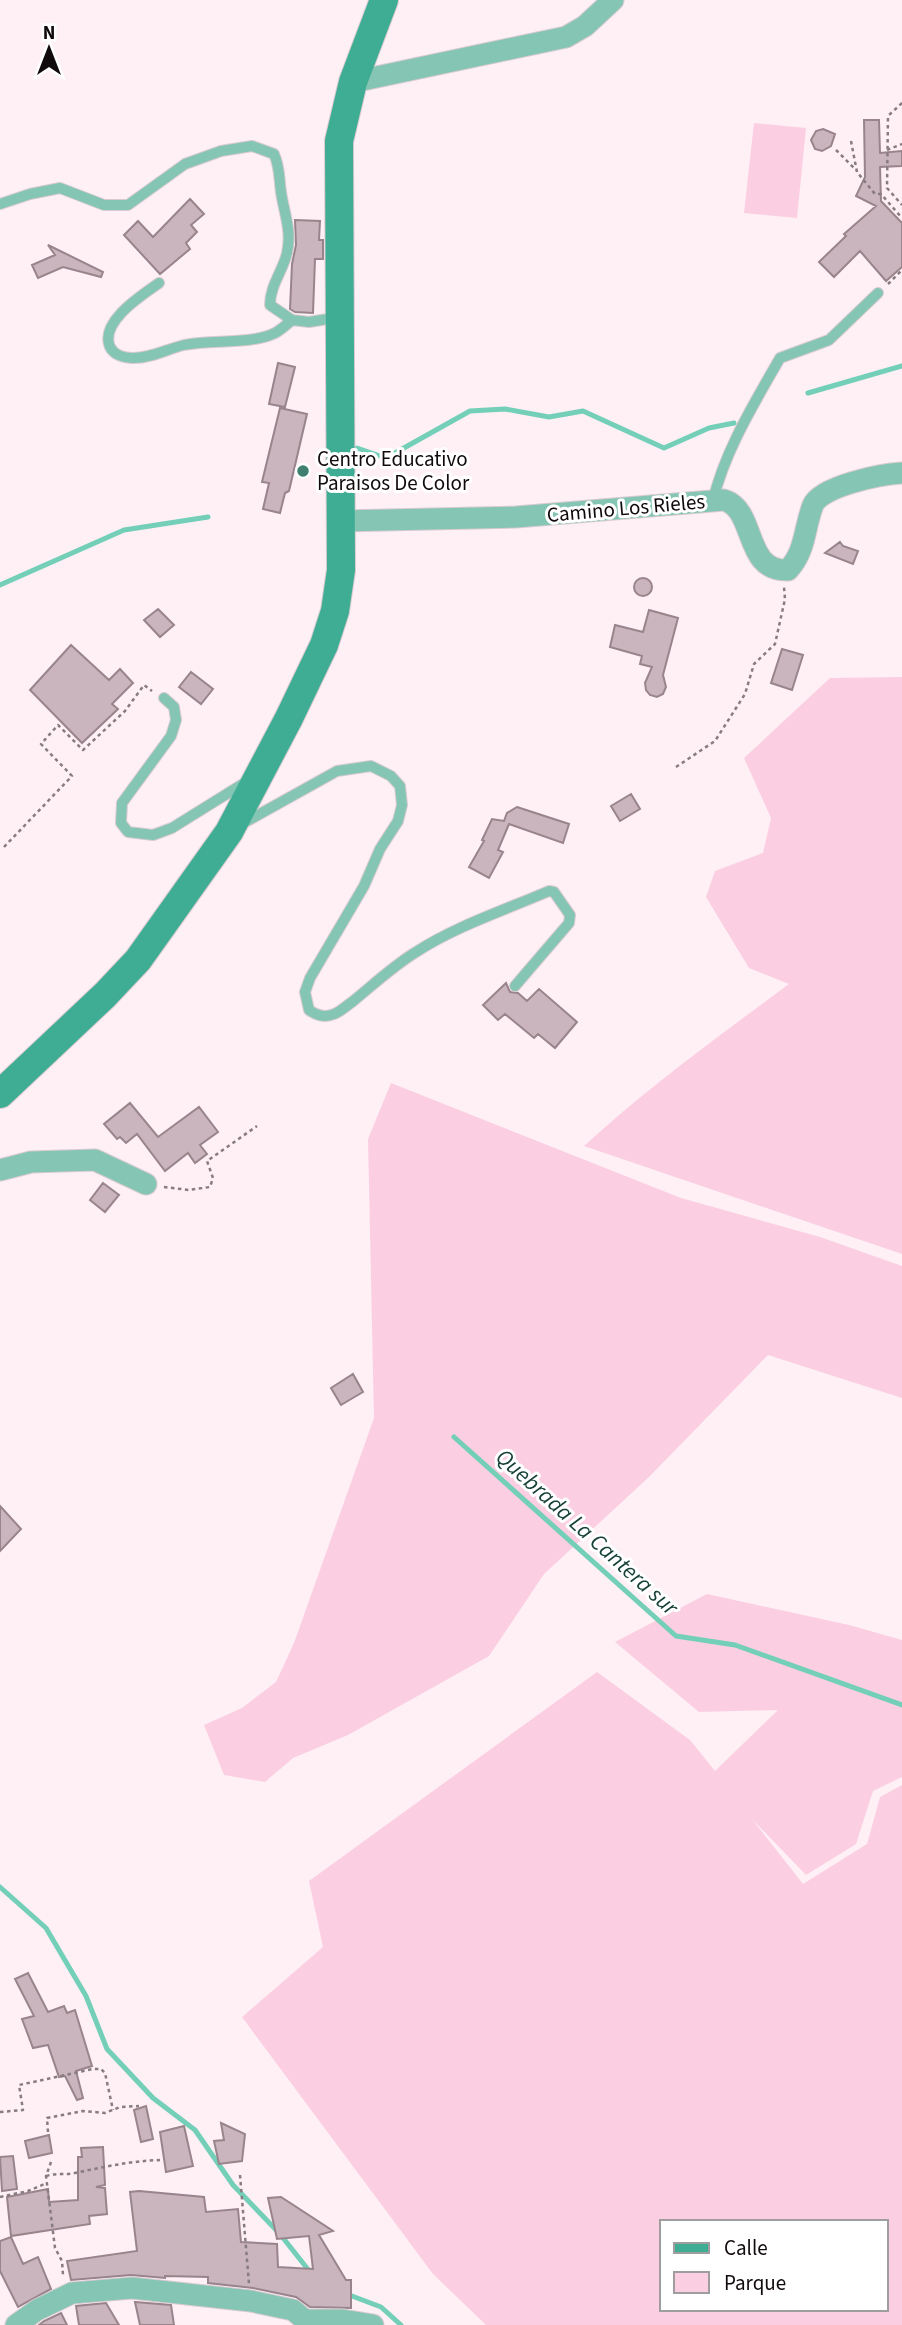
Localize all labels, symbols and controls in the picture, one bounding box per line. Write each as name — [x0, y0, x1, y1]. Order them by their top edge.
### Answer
north arrow — [14, 14, 84, 84]
text: N — [43, 20, 55, 47]
place label: Centro Educativo Paraisos De Color — [317, 444, 470, 498]
marker: Centro Educativo Paraisos De Color — [295, 463, 311, 479]
street label: Camino Los Rieles — [546, 486, 707, 530]
water label: Quebrada La Cantera sur — [489, 1441, 686, 1624]
legend — [660, 2220, 888, 2311]
text: Calle — [724, 2233, 768, 2263]
text: Parque — [724, 2268, 786, 2298]

